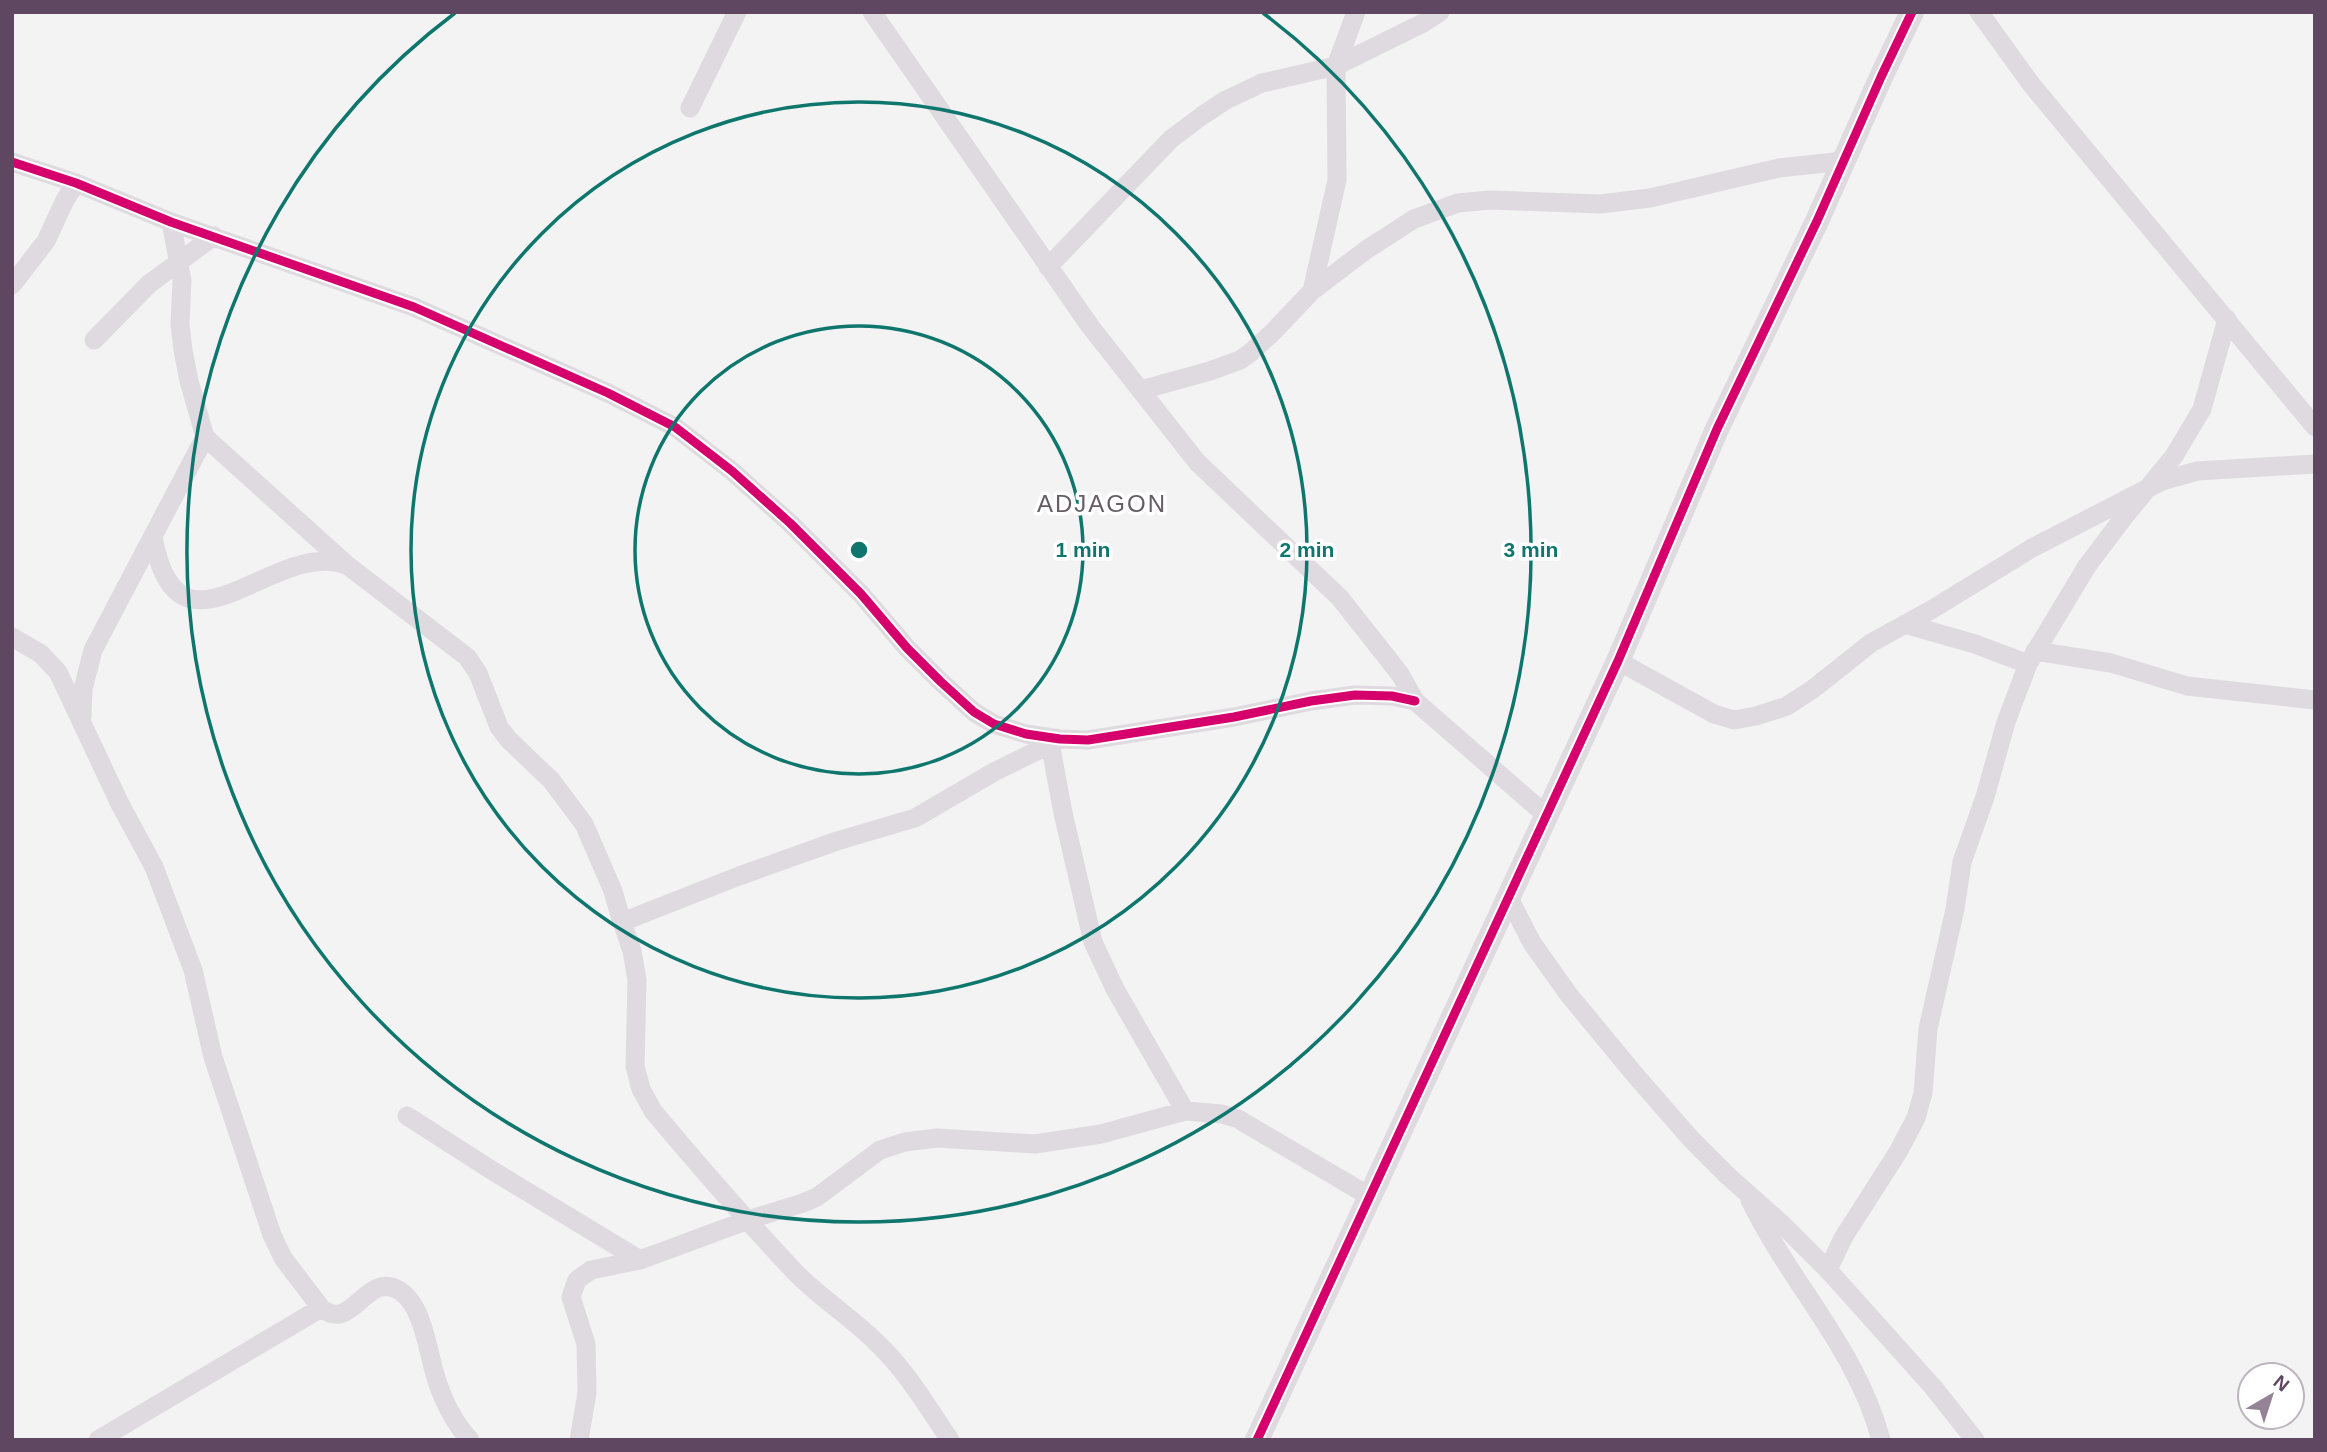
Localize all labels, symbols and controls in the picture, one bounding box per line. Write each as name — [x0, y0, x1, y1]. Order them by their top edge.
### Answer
district label: ADJAGON — [1037, 490, 1167, 517]
centre of rings — [847, 538, 871, 562]
text: 1 min — [1056, 538, 1110, 561]
text: 2 min — [1280, 538, 1334, 561]
text: 3 min — [1504, 538, 1558, 561]
north arrow — [2236, 1361, 2306, 1431]
text: N — [2269, 1371, 2293, 1396]

